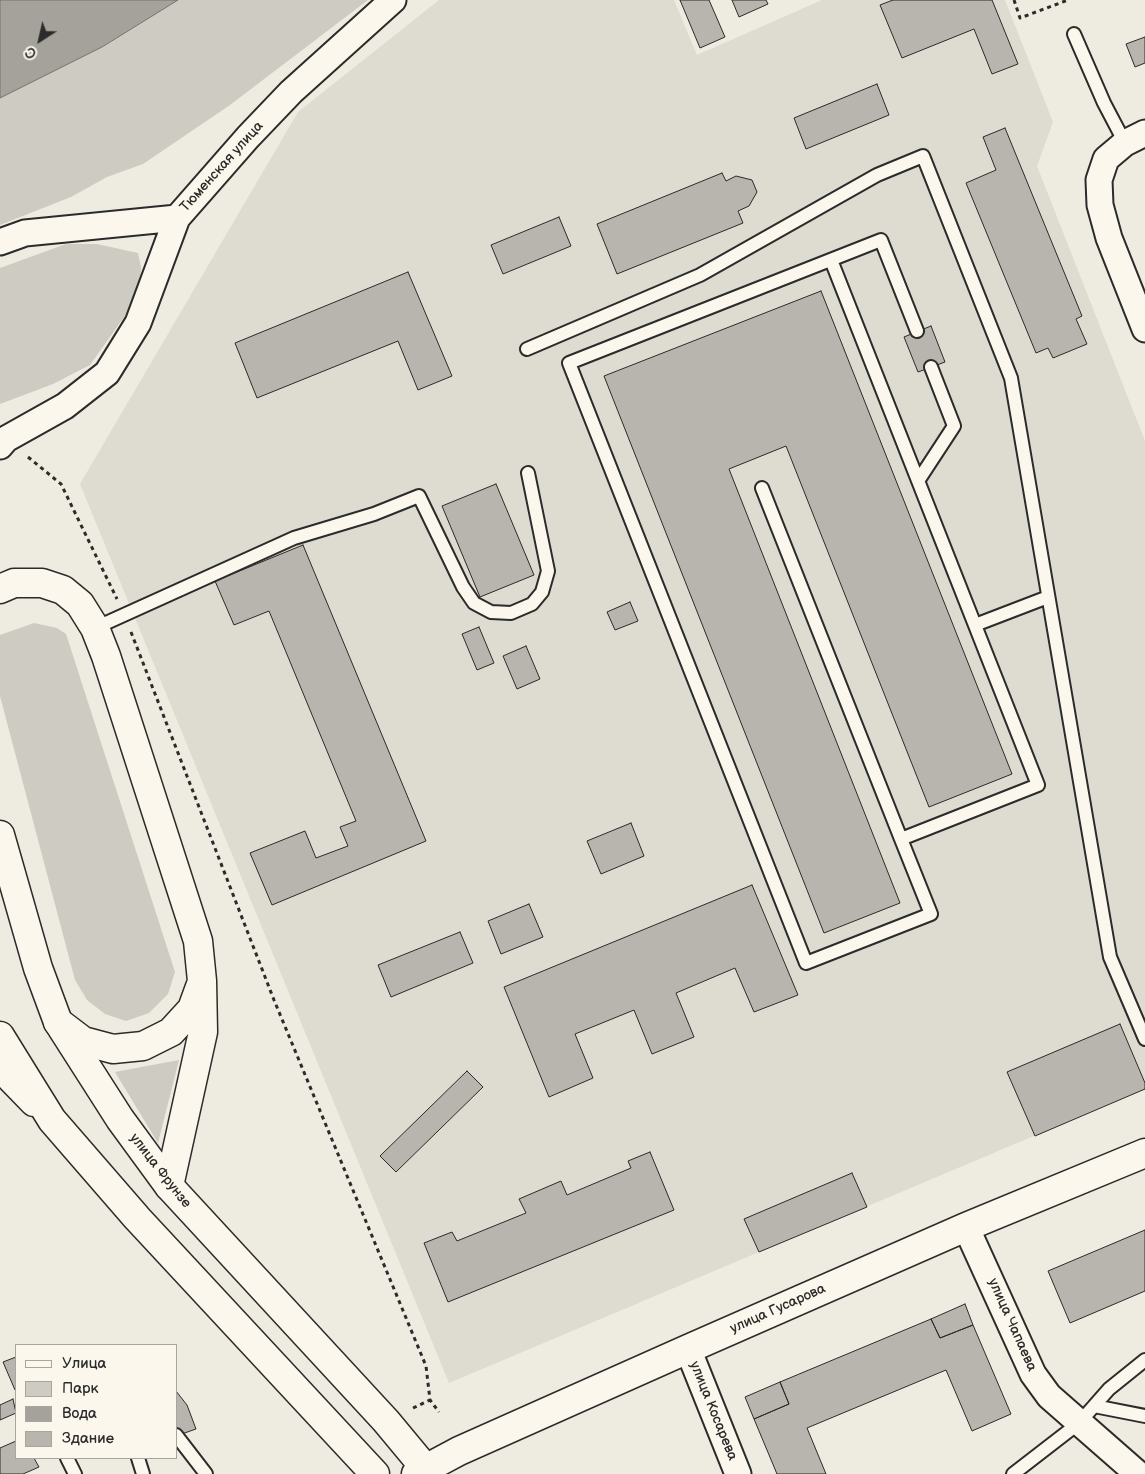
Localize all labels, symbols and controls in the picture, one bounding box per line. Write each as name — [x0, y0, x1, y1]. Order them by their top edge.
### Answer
north arrow — [15, 15, 65, 65]
text: С — [22, 43, 40, 62]
street label: Тюменская улица — [177, 118, 267, 216]
street label: улица Фрунзе — [126, 1130, 194, 1212]
street label: улица Чапаева — [984, 1276, 1040, 1374]
street label: улица Гусарова — [728, 1280, 828, 1338]
legend — [15, 1344, 178, 1459]
text: Улица — [62, 1354, 106, 1373]
street label: улица Косарева — [685, 1359, 741, 1463]
text: Парк — [62, 1379, 99, 1398]
text: Вода — [62, 1404, 97, 1423]
text: Здание — [62, 1429, 114, 1448]

